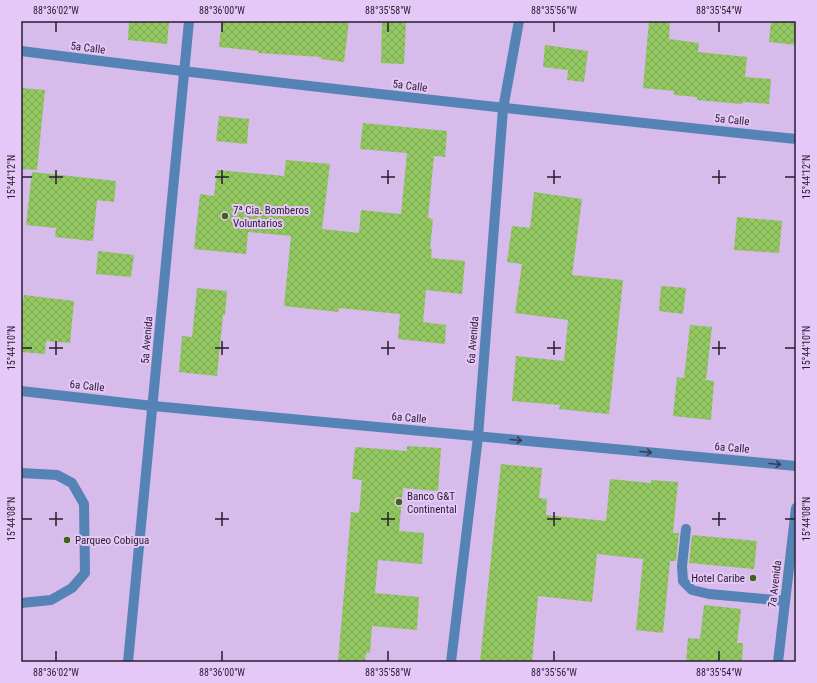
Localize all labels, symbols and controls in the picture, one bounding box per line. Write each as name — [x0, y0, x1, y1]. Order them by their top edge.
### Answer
text: 88°36'02"W — [33, 5, 79, 16]
text: 88°36'00"W — [199, 5, 245, 16]
text: 88°35'58"W — [365, 5, 411, 16]
text: 88°35'56"W — [531, 5, 577, 16]
text: 88°35'54"W — [696, 5, 742, 16]
street label: 5a Calle — [70, 39, 106, 57]
street label: 5a Calle — [392, 77, 428, 95]
street label: 5a Calle — [714, 112, 750, 128]
text: 15°44'12"N — [6, 155, 17, 199]
text: 15°44'12"N — [801, 155, 812, 199]
place label: 7ª Cia. Bomberos Voluntarios — [233, 204, 309, 230]
marker: 7ª Cia. Bomberos Voluntarios — [220, 211, 230, 221]
street label: 5a Avenida — [138, 316, 156, 364]
street label: 6a Avenida — [464, 316, 482, 364]
text: 15°44'10"N — [6, 326, 17, 370]
text: 15°44'10"N — [801, 326, 812, 370]
street label: 6a Calle — [69, 378, 105, 394]
street label: 6a Calle — [391, 410, 427, 426]
one-way arrow — [509, 437, 522, 444]
street label: 6a Calle — [714, 440, 750, 456]
one-way arrow — [639, 448, 652, 456]
one-way arrow — [768, 460, 781, 468]
place label: Banco G&T Continental — [407, 490, 457, 516]
text: 15°44'08"N — [6, 497, 17, 541]
marker: Banco G&T Continental — [394, 497, 404, 507]
text: 15°44'08"N — [801, 497, 812, 541]
place label: Parqueo Cobigua — [75, 534, 149, 547]
marker: Parqueo Cobigua — [62, 535, 72, 545]
street label: 7a Avenida — [766, 560, 784, 608]
place label: Hotel Caribe — [691, 572, 745, 585]
marker: Hotel Caribe — [748, 573, 758, 583]
text: 88°36'02"W — [33, 667, 79, 678]
text: 88°36'00"W — [199, 667, 245, 678]
text: 88°35'58"W — [365, 667, 411, 678]
text: 88°35'56"W — [531, 667, 577, 678]
text: 88°35'54"W — [696, 667, 742, 678]

